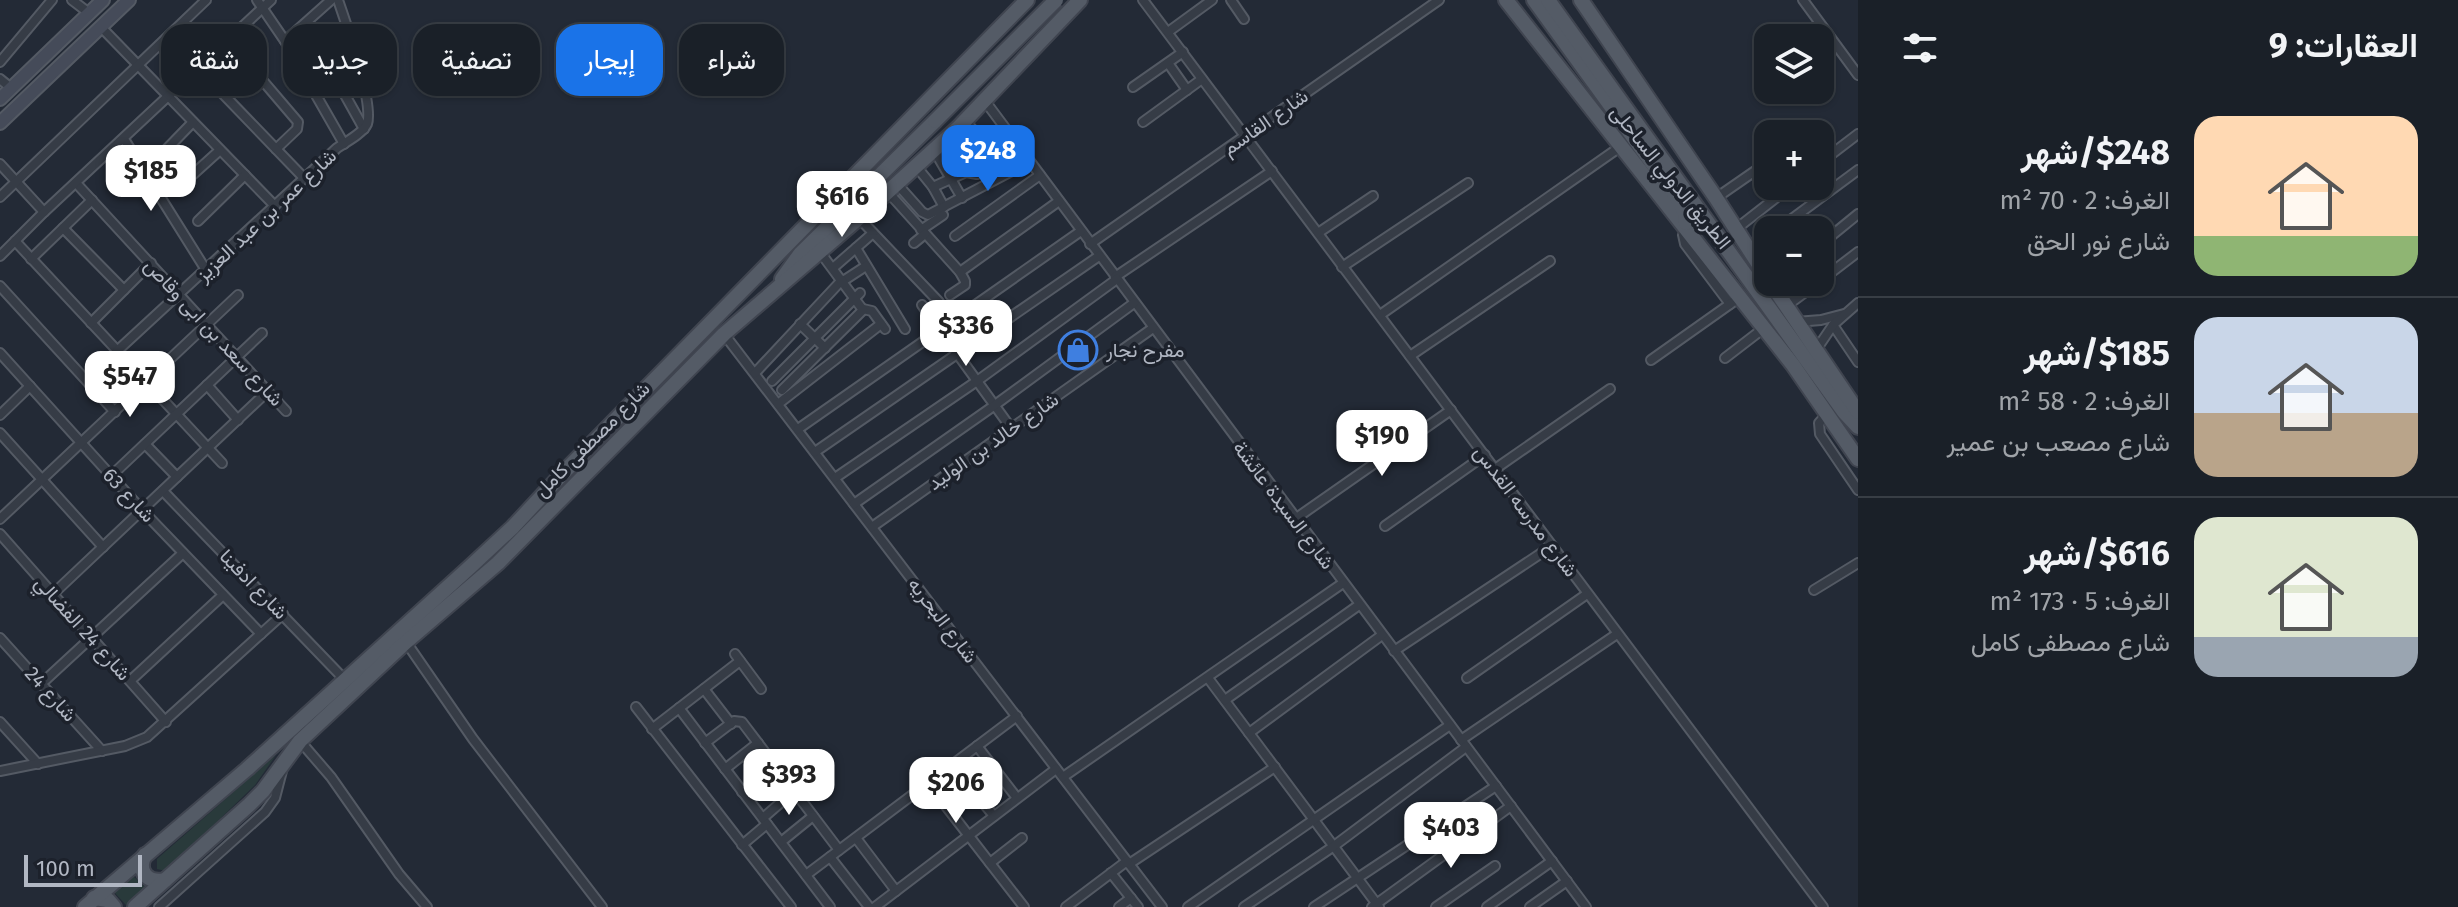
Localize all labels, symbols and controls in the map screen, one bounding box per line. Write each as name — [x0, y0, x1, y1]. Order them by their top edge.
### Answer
chip: شقة — [161, 24, 267, 96]
chip: جديد — [283, 24, 397, 96]
chip: تصفية — [413, 24, 540, 96]
chip: إيجار — [556, 24, 663, 96]
chip: شراء — [679, 24, 784, 96]
map controls — [1754, 24, 1834, 296]
button: layers — [1754, 24, 1834, 104]
text: العقارات: 9 — [2269, 25, 2418, 66]
icon: filters — [1898, 26, 1942, 70]
street label: شارع القاسم — [1217, 84, 1314, 162]
street label: الطريق الدولي الساحلى — [1602, 100, 1736, 257]
button: + — [1754, 120, 1834, 200]
pin: $248 — [941, 125, 1035, 193]
text: $248/شهر — [2021, 132, 2170, 173]
text: $248 — [960, 135, 1016, 166]
street label: شارع عمر بن عبد العزيز — [190, 144, 343, 289]
pin: $185 — [104, 145, 198, 213]
icon: home — [2258, 148, 2354, 244]
text: $185 — [124, 155, 178, 186]
pin: $616 — [795, 171, 889, 239]
text: $616 — [815, 181, 869, 212]
text: الغرف: 2 · 70 m² — [2000, 185, 2170, 216]
button: − — [1754, 216, 1834, 296]
text: شارع نور الحق — [2027, 226, 2170, 257]
street label: شارع سعد بن ابى وقاص — [138, 253, 289, 412]
pin: $336 — [919, 300, 1013, 368]
text: $336 — [938, 310, 994, 341]
shop icon: مفرح نجار — [1057, 329, 1099, 371]
text: $185/شهر — [2024, 333, 2170, 374]
place label: مفرح نجار — [1105, 338, 1184, 364]
icon: home — [2258, 349, 2354, 445]
pin: $547 — [83, 351, 177, 419]
text: $547 — [103, 361, 157, 392]
street label: شارع مصطفى كامل — [529, 376, 656, 503]
text: الغرف: 2 · 58 m² — [1998, 386, 2170, 417]
street label: شارع خالد بن الوليد — [923, 387, 1064, 497]
pin: $190 — [1335, 410, 1429, 478]
text: $190 — [1354, 420, 1410, 451]
text: شارع مصعب بن عمير — [1947, 427, 2170, 458]
street label: شارع السيدة عائشة — [1226, 436, 1340, 575]
street label: شارع مدرسه القدس — [1467, 441, 1583, 583]
street label: شارع 63 — [96, 463, 160, 529]
text: $616/شهر — [2024, 533, 2170, 574]
street label: شارع ادفينا — [213, 544, 293, 625]
icon: home — [2258, 549, 2354, 645]
street label: شارع 24 الفضالي — [26, 571, 136, 689]
street label: شارع البحريه — [901, 573, 983, 669]
text: الغرف: 5 · 173 m² — [1990, 586, 2170, 617]
text: شارع مصطفى كامل — [1971, 627, 2170, 658]
street label: شارع 24 — [19, 662, 82, 728]
pin: $393 — [742, 749, 836, 817]
pin: $206 — [909, 757, 1003, 825]
text: $393 — [761, 759, 817, 790]
text: $206 — [927, 767, 985, 798]
pin: $403 — [1404, 802, 1498, 870]
text: $403 — [1422, 812, 1480, 843]
scale bar — [24, 851, 142, 887]
text: 100 m — [36, 855, 95, 882]

